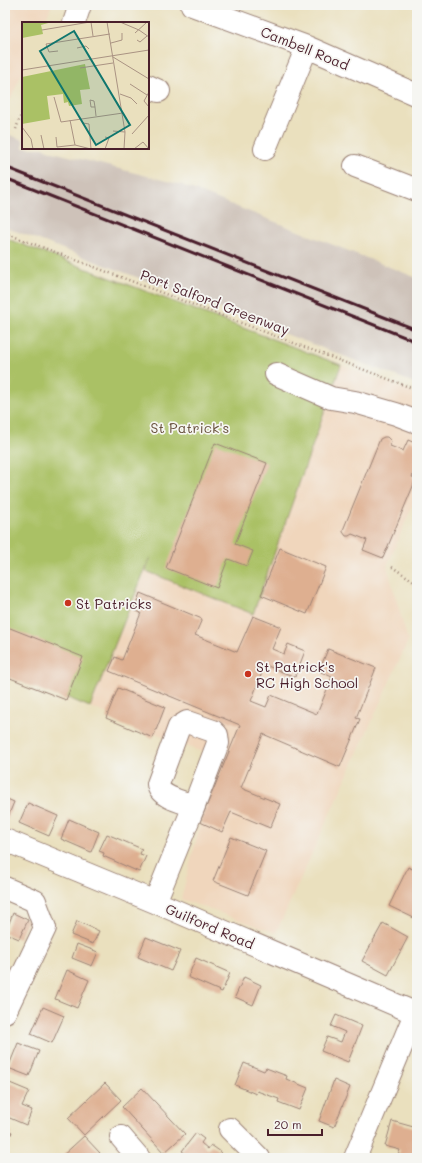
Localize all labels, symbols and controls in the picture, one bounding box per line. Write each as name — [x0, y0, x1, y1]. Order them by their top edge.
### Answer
inset map — [22, 22, 149, 149]
street label: Cambell Road — [258, 22, 352, 74]
street label: Port Salford Greenway — [138, 265, 292, 339]
park label: St Patrick's — [151, 418, 229, 437]
place label: St Patricks — [76, 594, 152, 613]
marker: St Patricks — [63, 598, 73, 608]
place label: St Patrick's RC High School — [256, 657, 358, 692]
marker: St Patrick's RC High School — [243, 669, 253, 679]
street label: Guilford Road — [163, 899, 257, 953]
scale bar — [268, 1111, 322, 1137]
text: 20 m — [274, 1116, 302, 1132]

